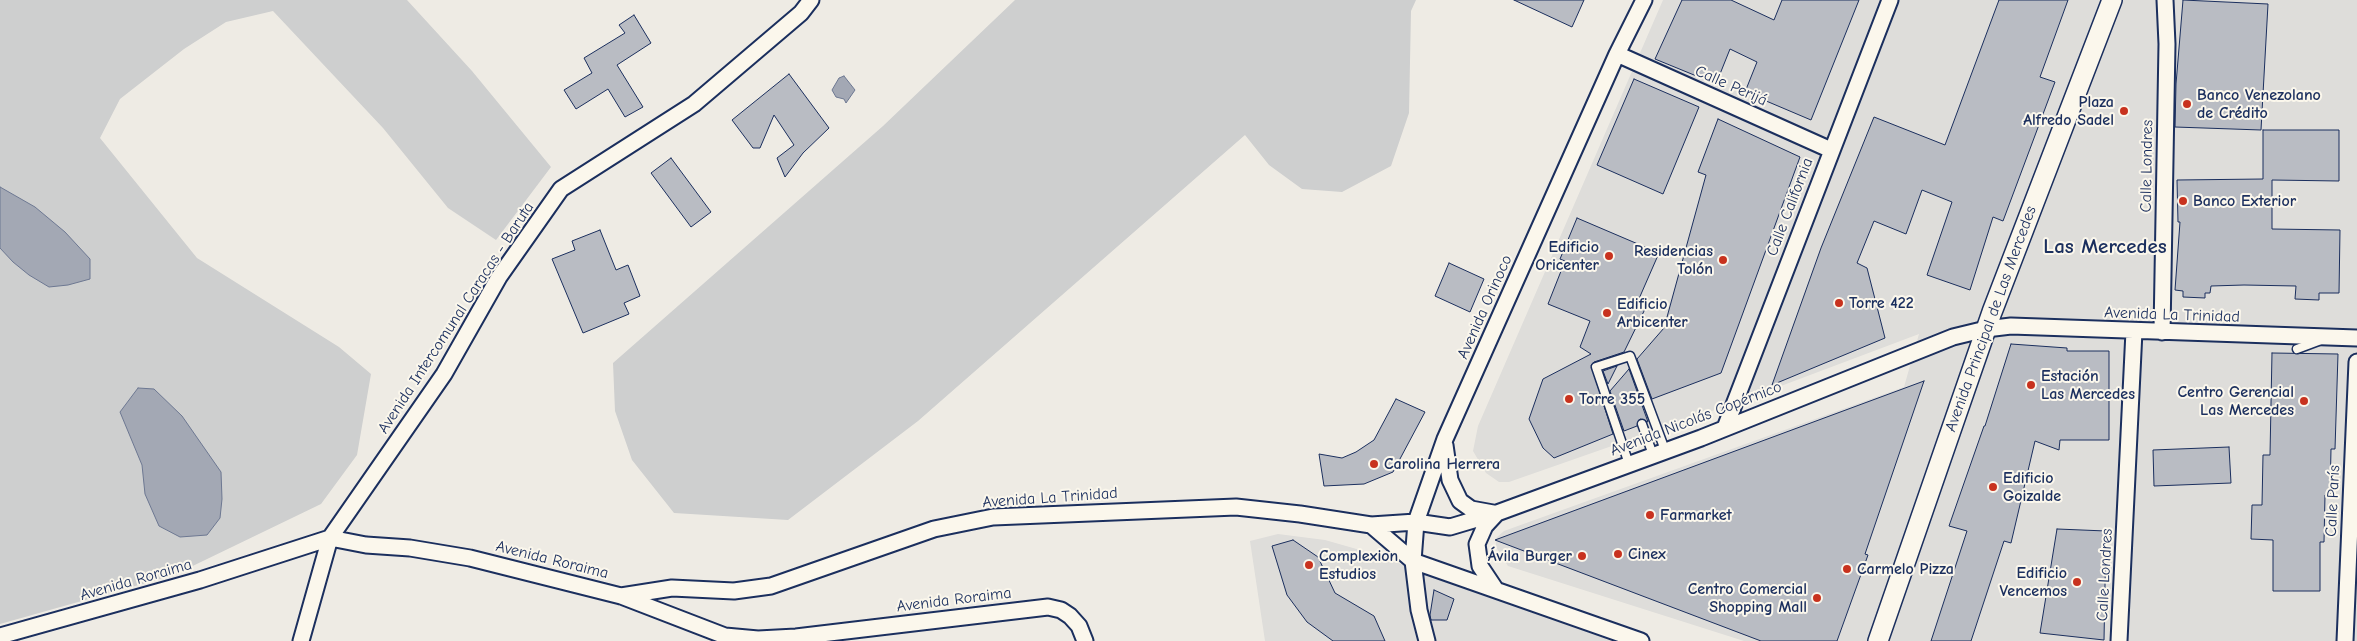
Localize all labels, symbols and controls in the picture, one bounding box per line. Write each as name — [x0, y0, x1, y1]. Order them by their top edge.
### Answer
street label: Calle Perijá — [1692, 62, 1770, 110]
place label: Banco Venezolano de Crédito — [2197, 85, 2321, 123]
place label: Plaza Alfredo Sadel — [2023, 92, 2114, 130]
marker: Banco Venezolano de Crédito — [2181, 98, 2193, 110]
marker: Plaza Alfredo Sadel — [2118, 105, 2130, 117]
street label: Calle Londres — [2137, 119, 2157, 213]
street label: Calle California — [1763, 155, 1817, 259]
place label: Banco Exterior — [2193, 191, 2296, 211]
marker: Banco Exterior — [2177, 195, 2189, 207]
street label: Avenida Intercomunal Caracas - Baruta — [374, 199, 538, 437]
street label: Avenida Principal de Las Mercedes — [1941, 203, 2041, 435]
district label: Las Mercedes — [2043, 234, 2167, 260]
place label: Edificio Oricenter — [1535, 237, 1599, 275]
place label: Residencias Tolón — [1634, 241, 1713, 279]
marker: Edificio Oricenter — [1603, 250, 1615, 262]
street label: Avenida Orinoco — [1453, 252, 1517, 362]
marker: Residencias Tolón — [1717, 254, 1729, 266]
place label: Torre 422 — [1849, 293, 1914, 313]
place label: Edificio Arbicenter — [1617, 294, 1688, 332]
marker: Torre 422 — [1833, 297, 1845, 309]
street label: Avenida La Trinidad — [2104, 303, 2240, 327]
marker: Edificio Arbicenter — [1601, 307, 1613, 319]
place label: Estación Las Mercedes — [2041, 366, 2135, 404]
street label: Avenida Nicolás Copérnico — [1608, 377, 1784, 461]
marker: Estación Las Mercedes — [2025, 379, 2037, 391]
place label: Centro Gerencial Las Mercedes — [2177, 382, 2294, 420]
place label: Torre 355 — [1579, 389, 1645, 409]
marker: Torre 355 — [1563, 393, 1575, 405]
marker: Centro Gerencial Las Mercedes — [2298, 395, 2310, 407]
place label: Carolina Herrera — [1384, 454, 1500, 474]
marker: Carolina Herrera — [1368, 458, 1380, 470]
street label: Calle París — [2322, 465, 2344, 537]
place label: Edificio Goizalde — [2003, 468, 2061, 506]
marker: Edificio Goizalde — [1987, 481, 1999, 493]
street label: Avenida La Trinidad — [982, 484, 1118, 512]
place label: Farmarket — [1660, 505, 1732, 525]
marker: Farmarket — [1644, 509, 1656, 521]
street label: Calle Londres — [2093, 528, 2117, 622]
street label: Avenida Roraima — [494, 537, 610, 583]
place label: Cinex — [1628, 544, 1666, 564]
place label: Complexion Estudios — [1319, 546, 1398, 584]
place label: Ávila Burger — [1488, 546, 1572, 566]
marker: Cinex — [1612, 548, 1624, 560]
marker: Ávila Burger — [1576, 550, 1588, 562]
street label: Avenida Roraima — [78, 555, 194, 605]
marker: Complexion Estudios — [1303, 559, 1315, 571]
place label: Carmelo Pizza — [1857, 559, 1954, 579]
marker: Carmelo Pizza — [1841, 563, 1853, 575]
place label: Edificio Vencemos — [2000, 563, 2067, 601]
marker: Edificio Vencemos — [2071, 576, 2083, 588]
place label: Centro Comercial Shopping Mall — [1688, 579, 1807, 617]
street label: Avenida Roraima — [896, 583, 1012, 617]
marker: Centro Comercial Shopping Mall — [1811, 592, 1823, 604]

